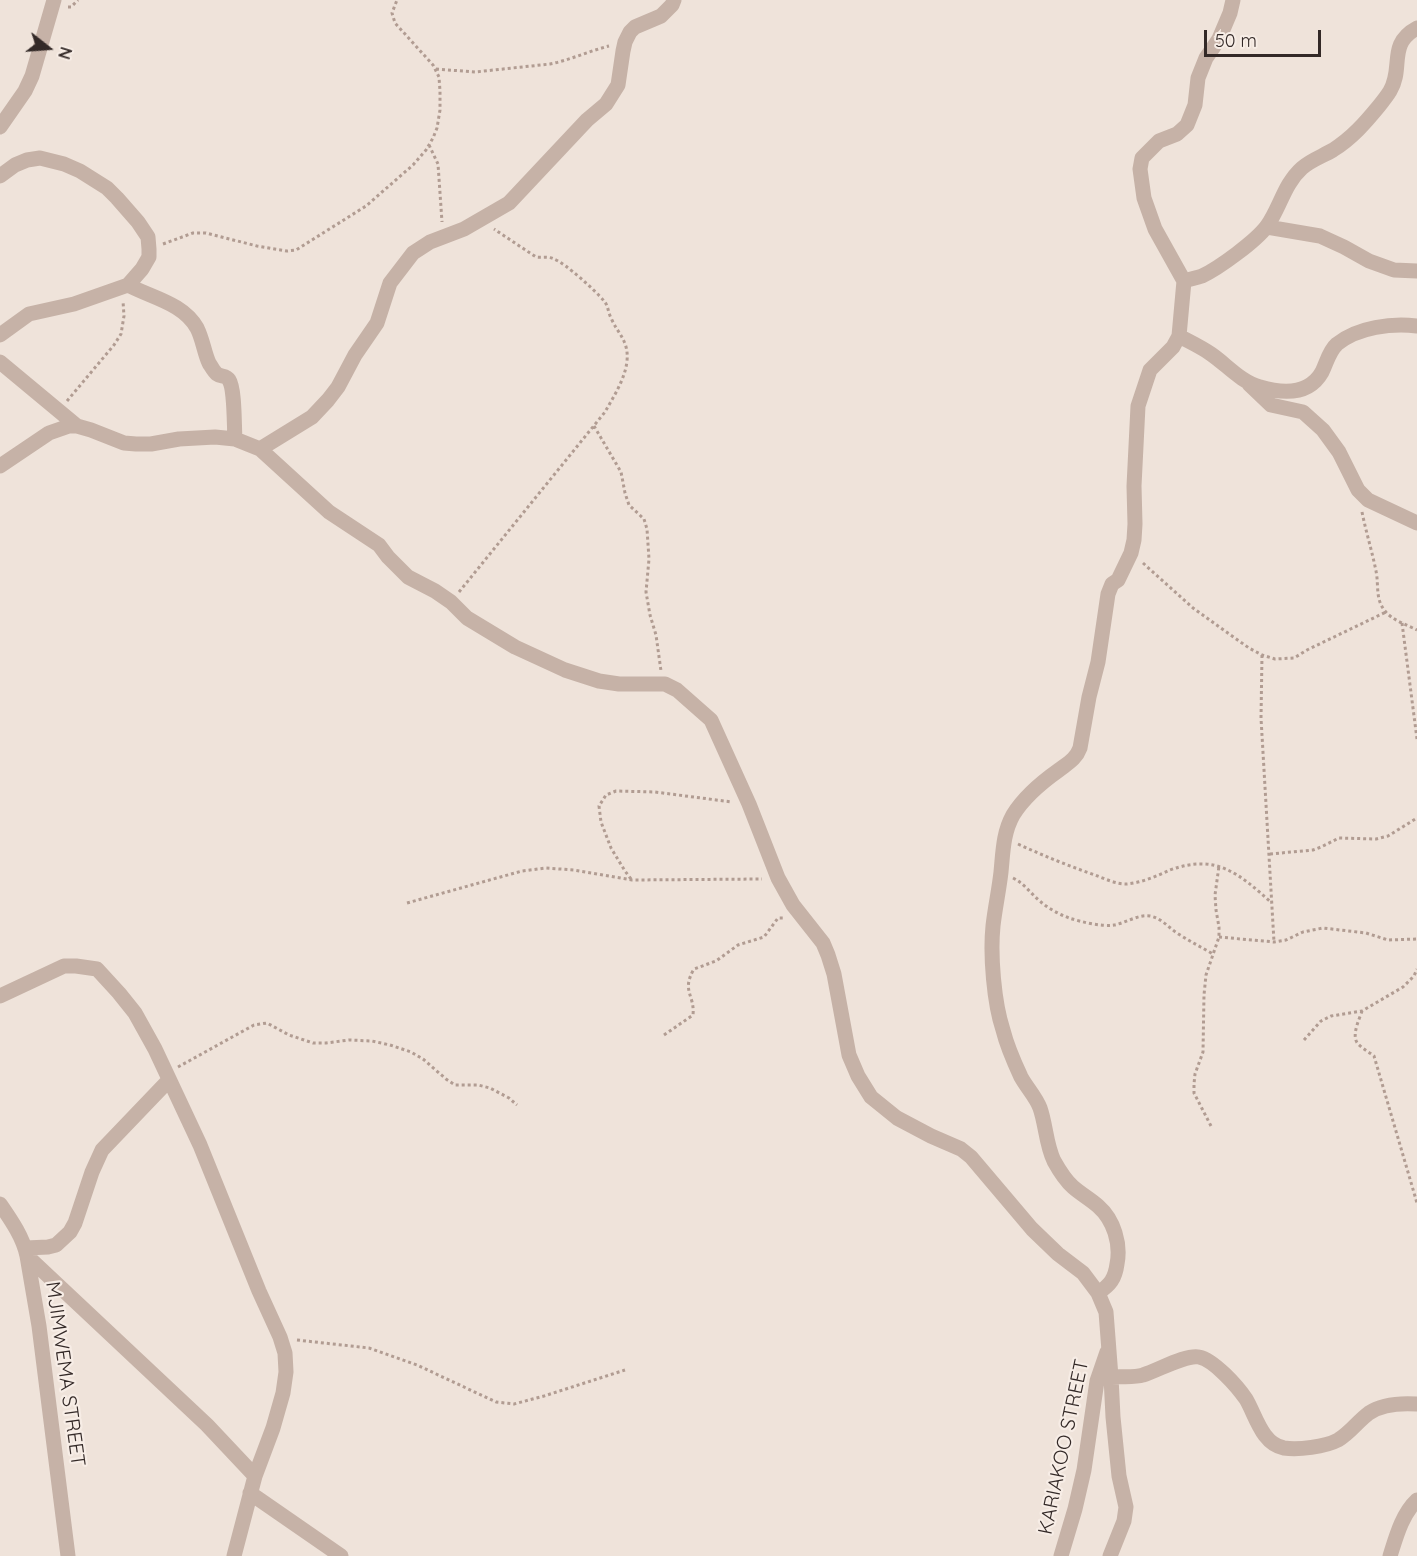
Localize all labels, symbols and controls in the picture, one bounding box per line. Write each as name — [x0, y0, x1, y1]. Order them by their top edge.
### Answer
north arrow — [18, 18, 78, 78]
scale bar — [1207, 18, 1324, 56]
text: 50 m — [1215, 29, 1257, 52]
text: N — [54, 45, 76, 62]
street label: MJIMWEMA STREET — [40, 1280, 90, 1468]
street label: KARIAKOO STREET — [1034, 1357, 1094, 1537]

